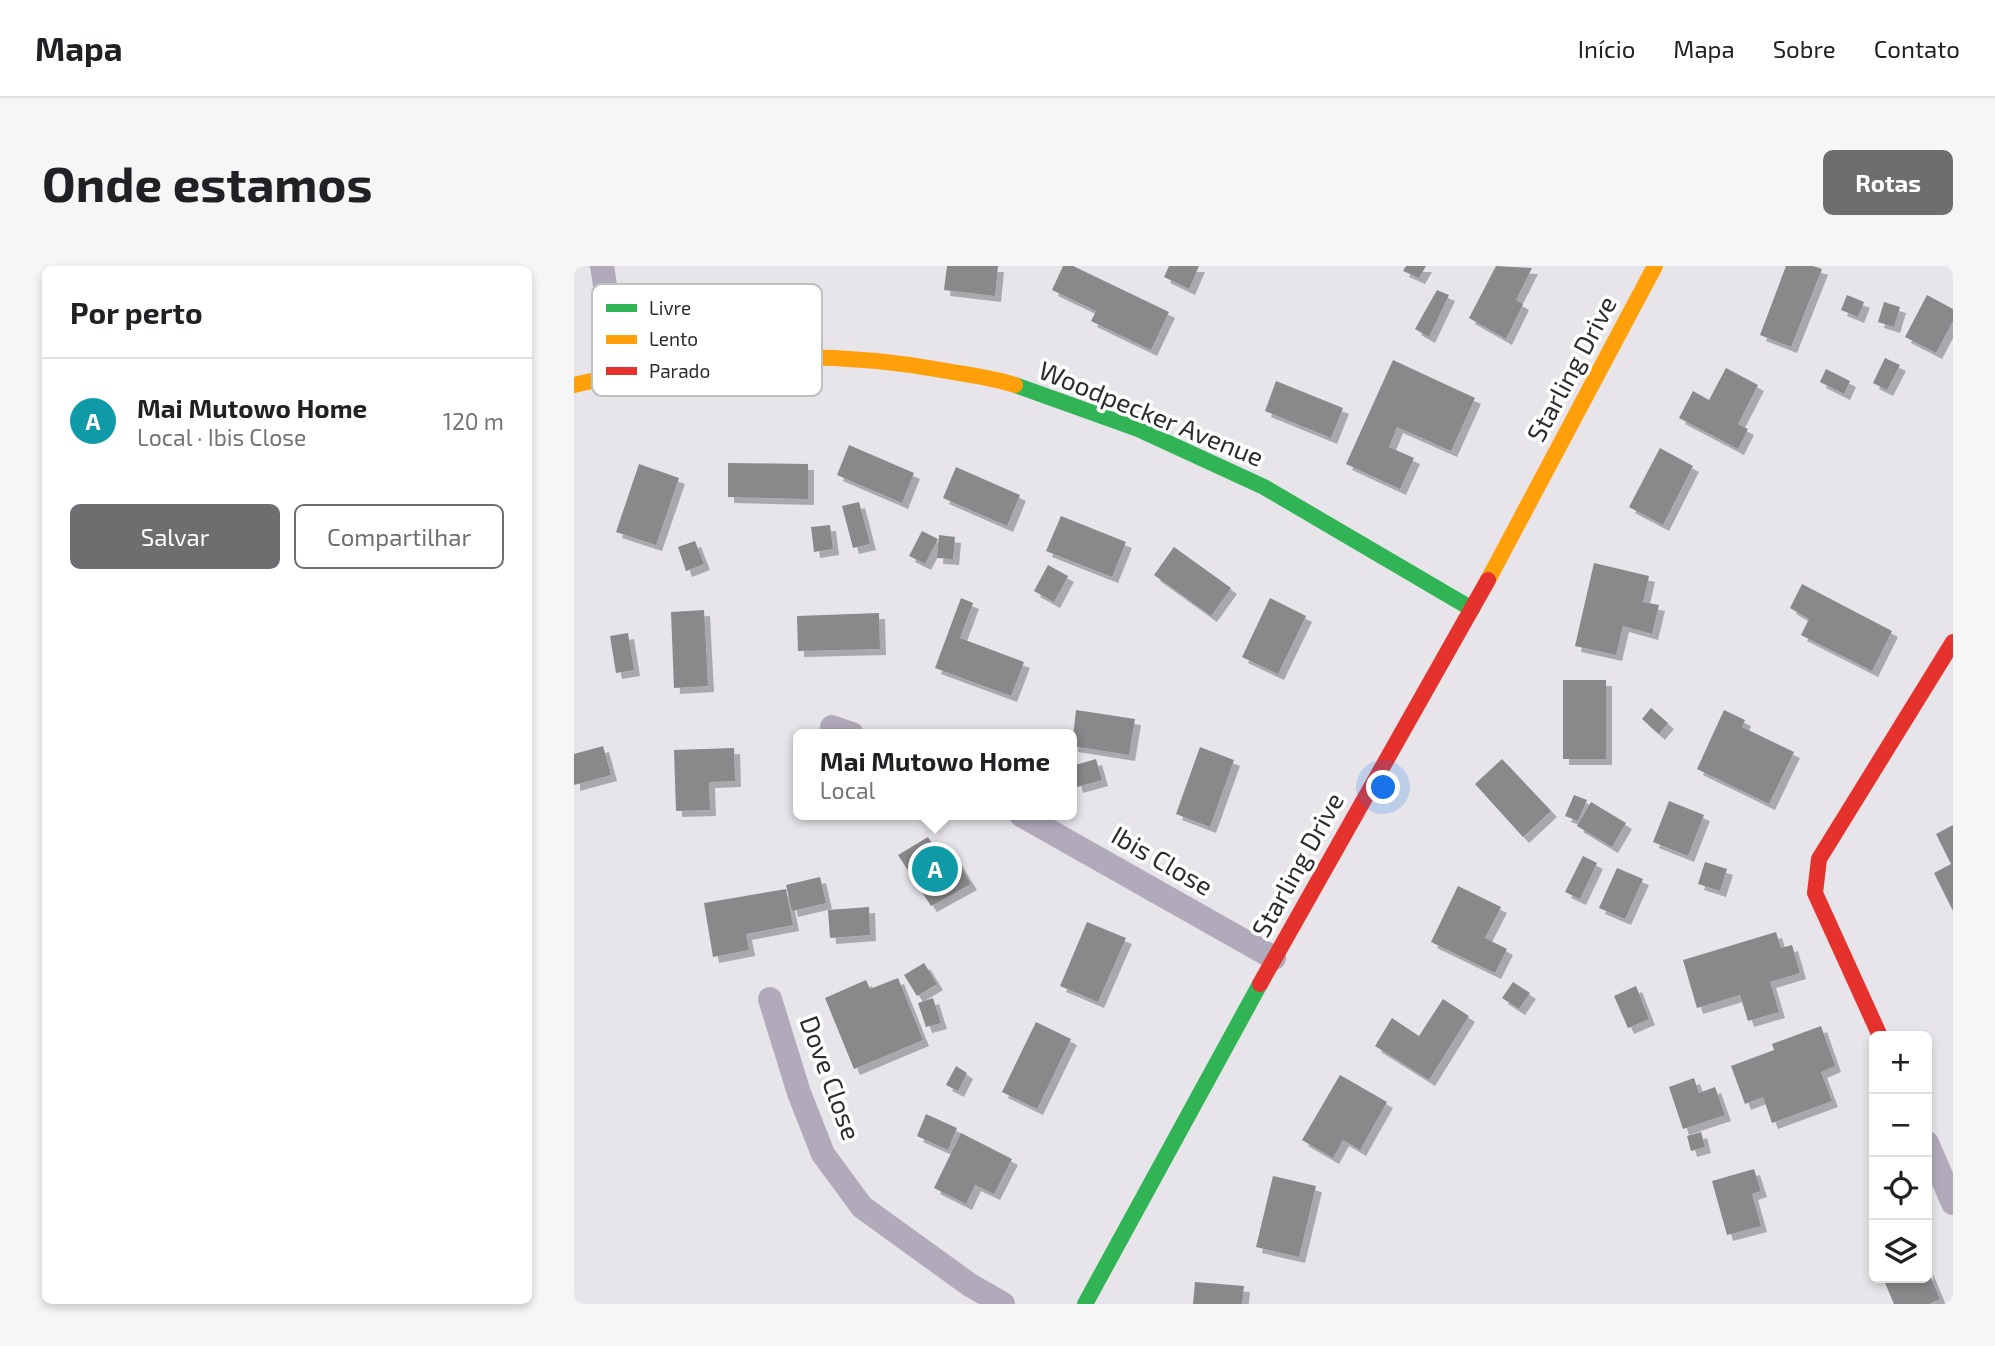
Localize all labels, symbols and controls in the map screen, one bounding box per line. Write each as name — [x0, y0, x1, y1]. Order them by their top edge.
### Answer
text: Mapa — [35, 28, 123, 68]
text: Início — [1578, 34, 1635, 63]
text: Mapa — [1673, 34, 1735, 63]
text: Sobre — [1773, 34, 1836, 63]
text: Contato — [1874, 34, 1960, 63]
button: Rotas — [1823, 150, 1953, 215]
text: Onde estamos — [42, 153, 372, 212]
legend — [592, 284, 822, 396]
street label: Starling Drive — [1519, 290, 1622, 446]
text: Por perto — [70, 294, 203, 330]
text: Livre — [649, 296, 691, 319]
text: Lento — [649, 327, 698, 350]
street label: Woodpecker Avenue — [1035, 353, 1268, 472]
text: Parado — [649, 359, 710, 382]
text: Mai Mutowo Home — [137, 392, 367, 423]
text: A — [85, 407, 101, 435]
text: 120 m — [443, 407, 504, 435]
text: Local · Ibis Close — [137, 423, 306, 451]
button: Salvar — [70, 504, 280, 569]
button: Compartilhar — [294, 504, 504, 569]
popup — [793, 729, 1077, 820]
text: Mai Mutowo Home — [820, 745, 1050, 776]
your location — [1366, 770, 1400, 804]
text: Local — [820, 776, 875, 804]
street label: Starling Drive — [1244, 787, 1349, 942]
street label: Ibis Close — [1107, 818, 1219, 901]
pin: A — [912, 843, 958, 895]
street label: Dove Close — [795, 1011, 868, 1144]
map controls — [1869, 1031, 1932, 1283]
button: + — [1869, 1031, 1932, 1094]
button: − — [1869, 1094, 1932, 1157]
button: locate — [1869, 1157, 1932, 1220]
button: layers — [1869, 1220, 1932, 1283]

